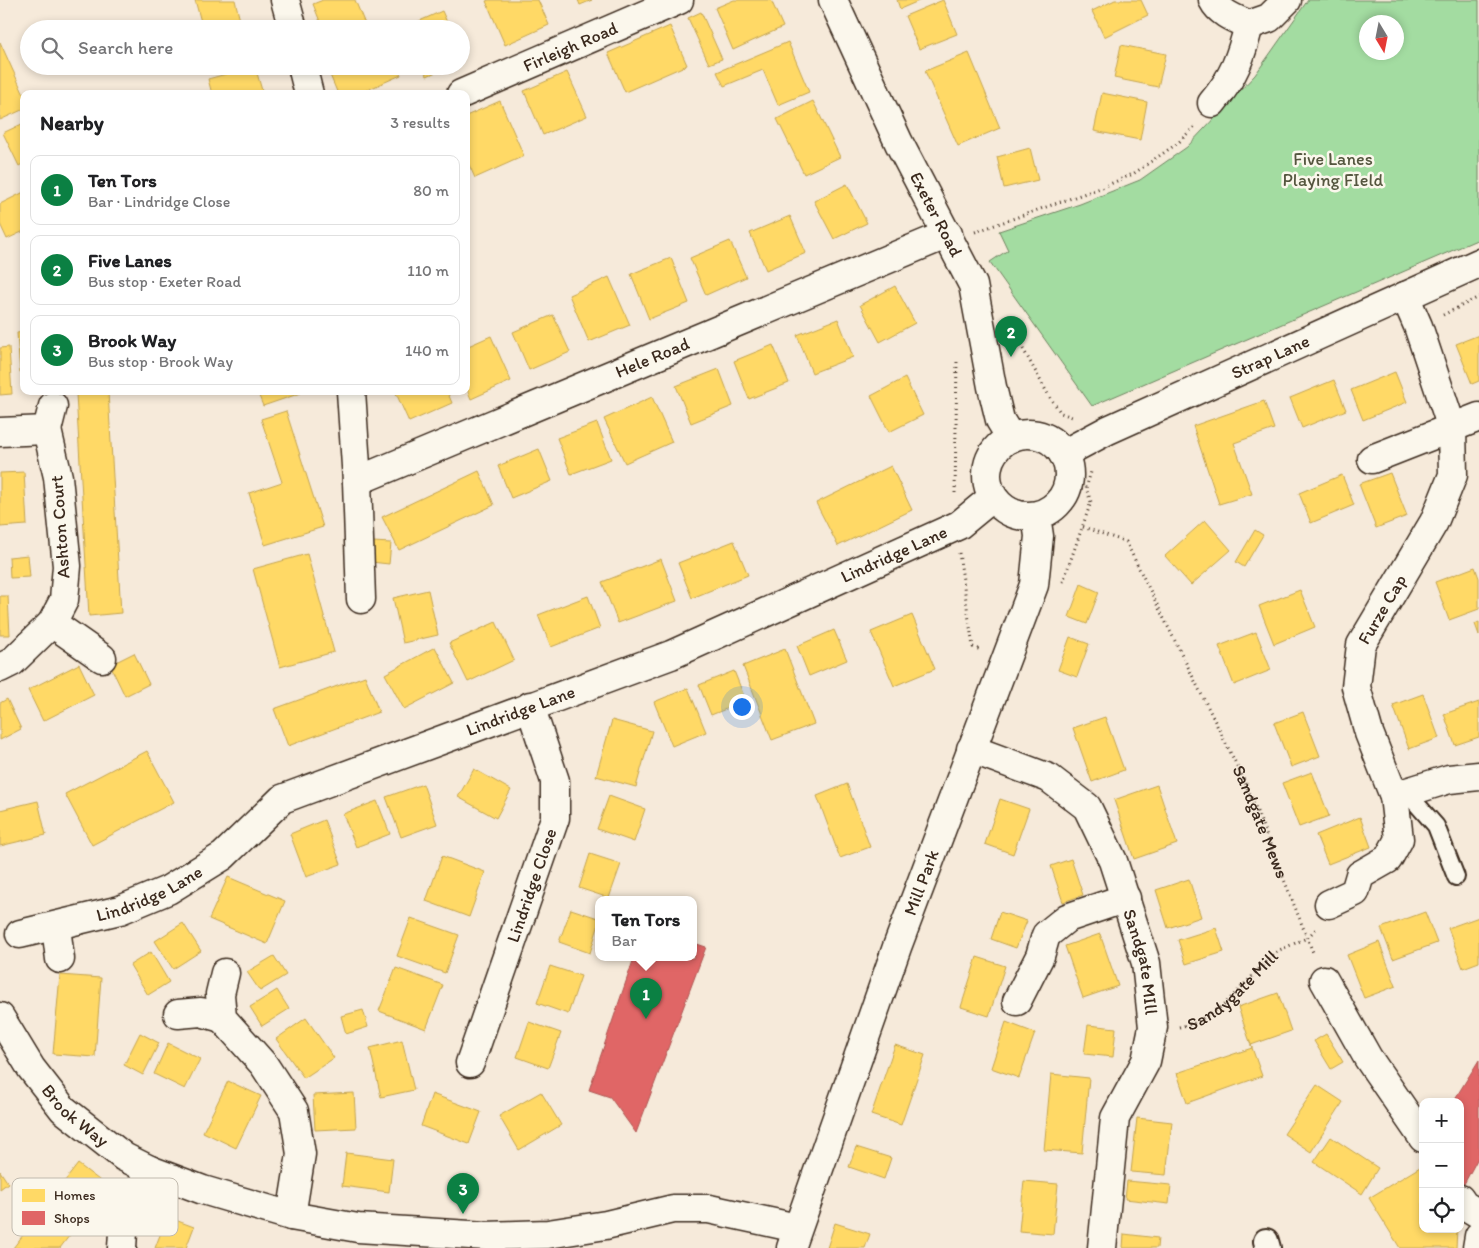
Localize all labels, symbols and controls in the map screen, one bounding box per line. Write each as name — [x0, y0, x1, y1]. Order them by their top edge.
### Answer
north arrow — [1359, 15, 1404, 60]
street label: Firleigh Road — [520, 17, 621, 77]
search box — [20, 20, 470, 75]
icon: search — [38, 34, 66, 62]
text: Search here — [78, 36, 173, 59]
text: Nearby — [40, 110, 104, 135]
text: 3 results — [390, 113, 450, 132]
park label: Five Lanes Playing FIeld — [1283, 148, 1384, 191]
street label: Exeter Road — [905, 168, 967, 261]
text: Ten Tors — [88, 169, 157, 192]
text: 1 — [53, 181, 61, 200]
text: 80 m — [413, 181, 449, 200]
text: Bar · Lindridge Close — [88, 192, 230, 211]
text: Five Lanes — [88, 249, 172, 272]
text: 2 — [53, 261, 61, 280]
text: 110 m — [407, 261, 449, 280]
text: Bus stop · Exeter Road — [88, 272, 241, 291]
pin: 2 — [995, 316, 1027, 357]
text: Brook Way — [88, 329, 176, 352]
street label: Strap Lane — [1228, 330, 1313, 384]
street label: Hele Road — [612, 332, 693, 383]
text: 3 — [53, 341, 61, 360]
text: 140 m — [405, 341, 449, 360]
text: Bus stop · Brook Way — [88, 352, 233, 371]
street label: Ashton Court — [45, 475, 75, 579]
street label: Lindridge Lane — [837, 521, 951, 588]
street label: Furze Cap — [1353, 570, 1411, 648]
street label: Lindridge Lane — [463, 680, 578, 741]
your location — [729, 694, 755, 720]
street label: Sandgate Mews — [1227, 761, 1293, 881]
street label: Lindridge Close — [502, 825, 562, 945]
street label: Mill Park — [899, 846, 944, 919]
street label: Lindridge Lane — [94, 860, 206, 926]
popup — [595, 896, 697, 961]
street label: Sandgate MIll — [1118, 906, 1163, 1016]
text: Ten Tors — [612, 908, 680, 931]
text: Bar — [612, 931, 637, 950]
street label: Sandygate Mill — [1185, 945, 1283, 1036]
pin: 1 — [630, 978, 662, 1019]
street label: Brook Way — [37, 1080, 114, 1152]
map controls — [1419, 1098, 1464, 1233]
button: + — [1419, 1098, 1464, 1143]
button: − — [1419, 1143, 1464, 1188]
pin: 3 — [447, 1173, 479, 1214]
legend — [12, 1178, 178, 1236]
text: Homes — [54, 1187, 96, 1204]
button: locate — [1419, 1188, 1464, 1233]
text: Shops — [54, 1210, 90, 1227]

